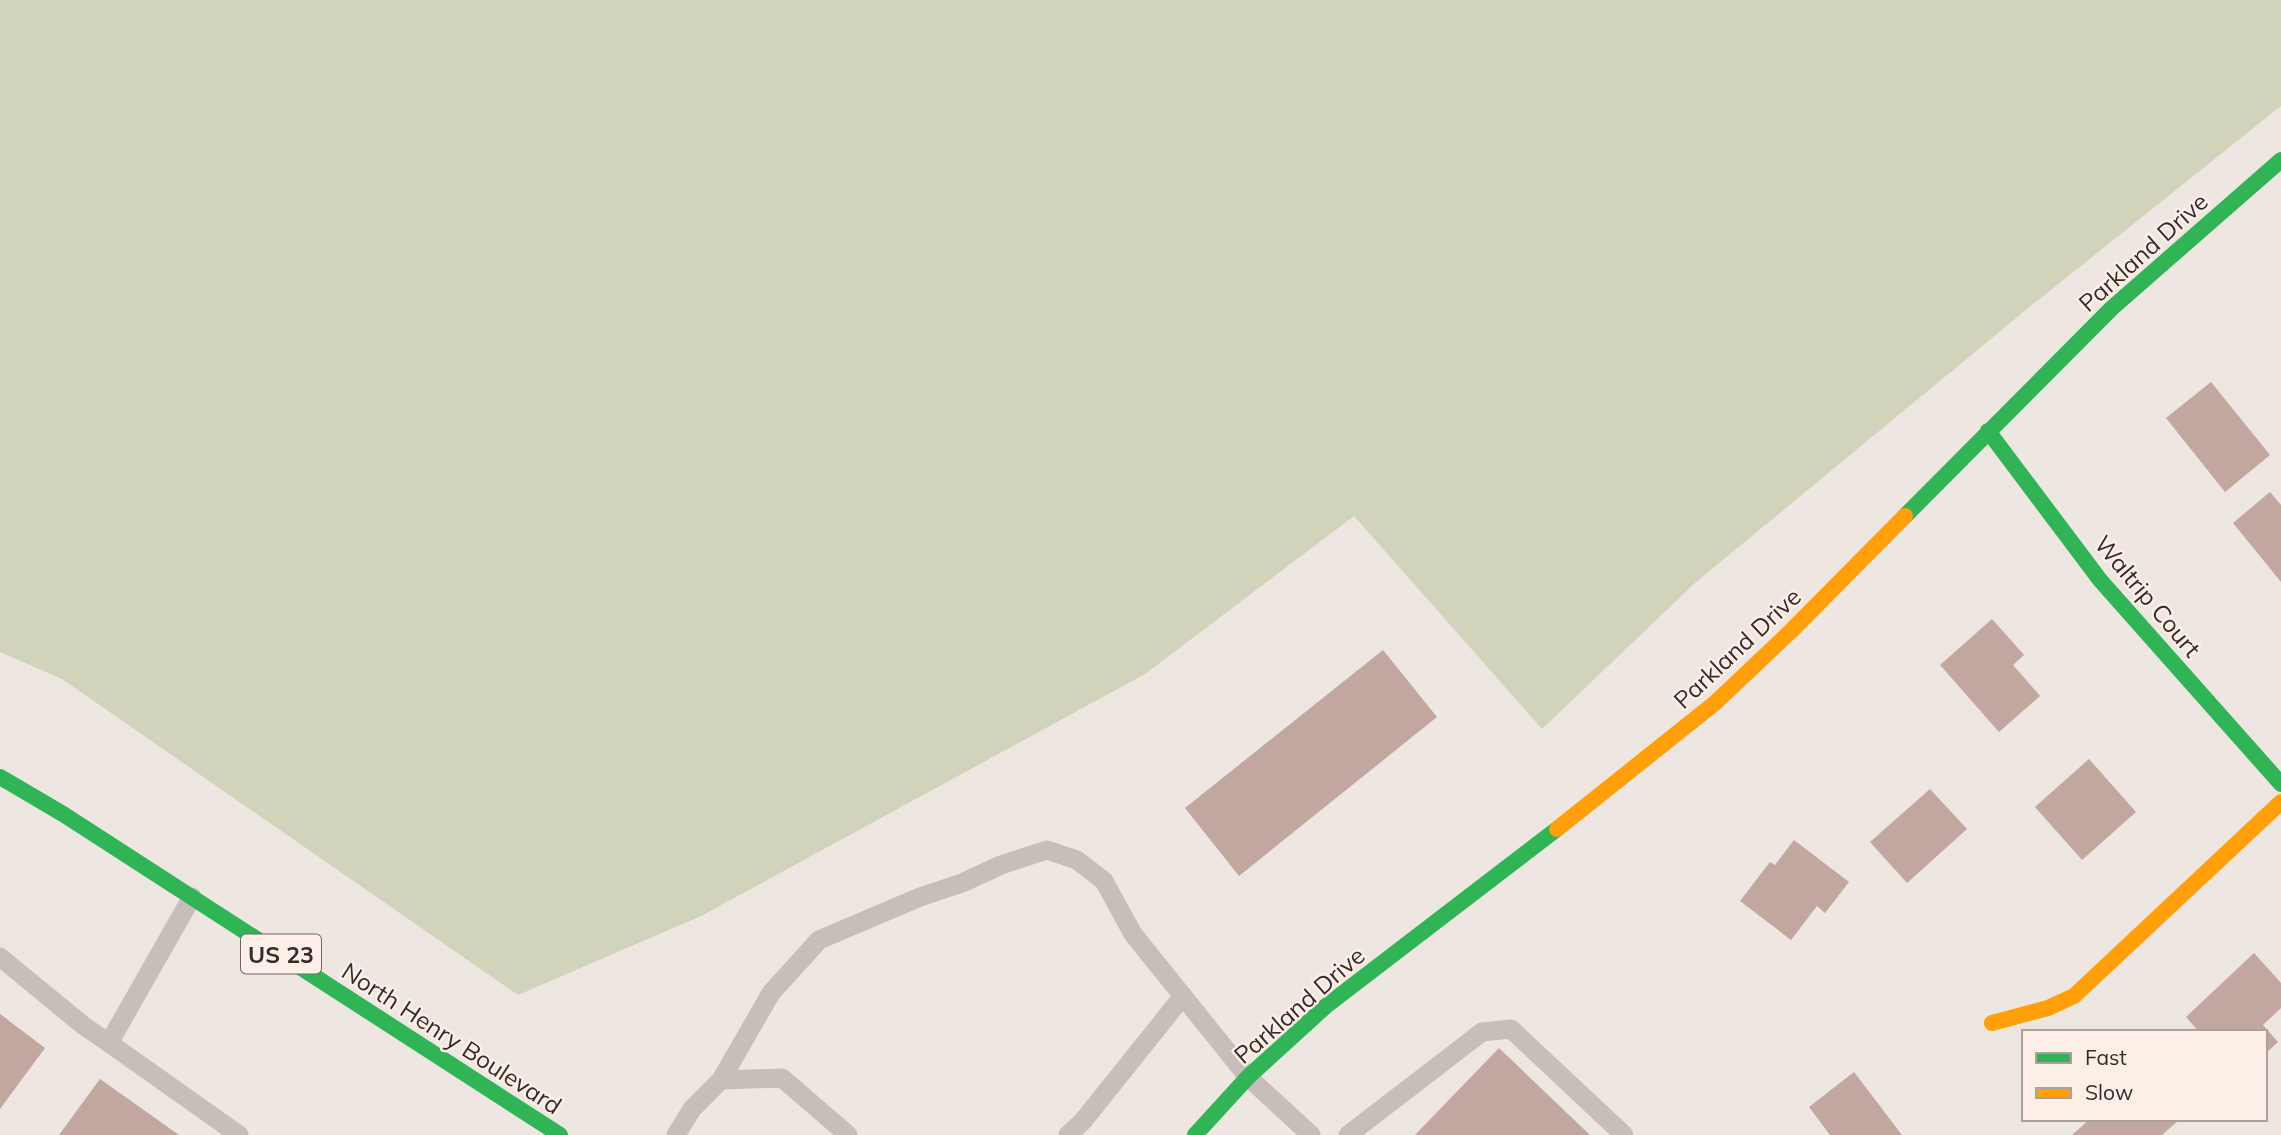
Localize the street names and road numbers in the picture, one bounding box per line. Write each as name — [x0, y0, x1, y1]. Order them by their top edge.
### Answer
street label: Parkland Drive — [2072, 186, 2214, 318]
street label: Waltrip Court — [2088, 529, 2208, 663]
street label: Parkland Drive — [1667, 581, 1807, 715]
road number: US 23 — [241, 934, 321, 973]
street label: Parkland Drive — [1228, 940, 1370, 1070]
street label: North Henry Boulevard — [336, 956, 568, 1120]

